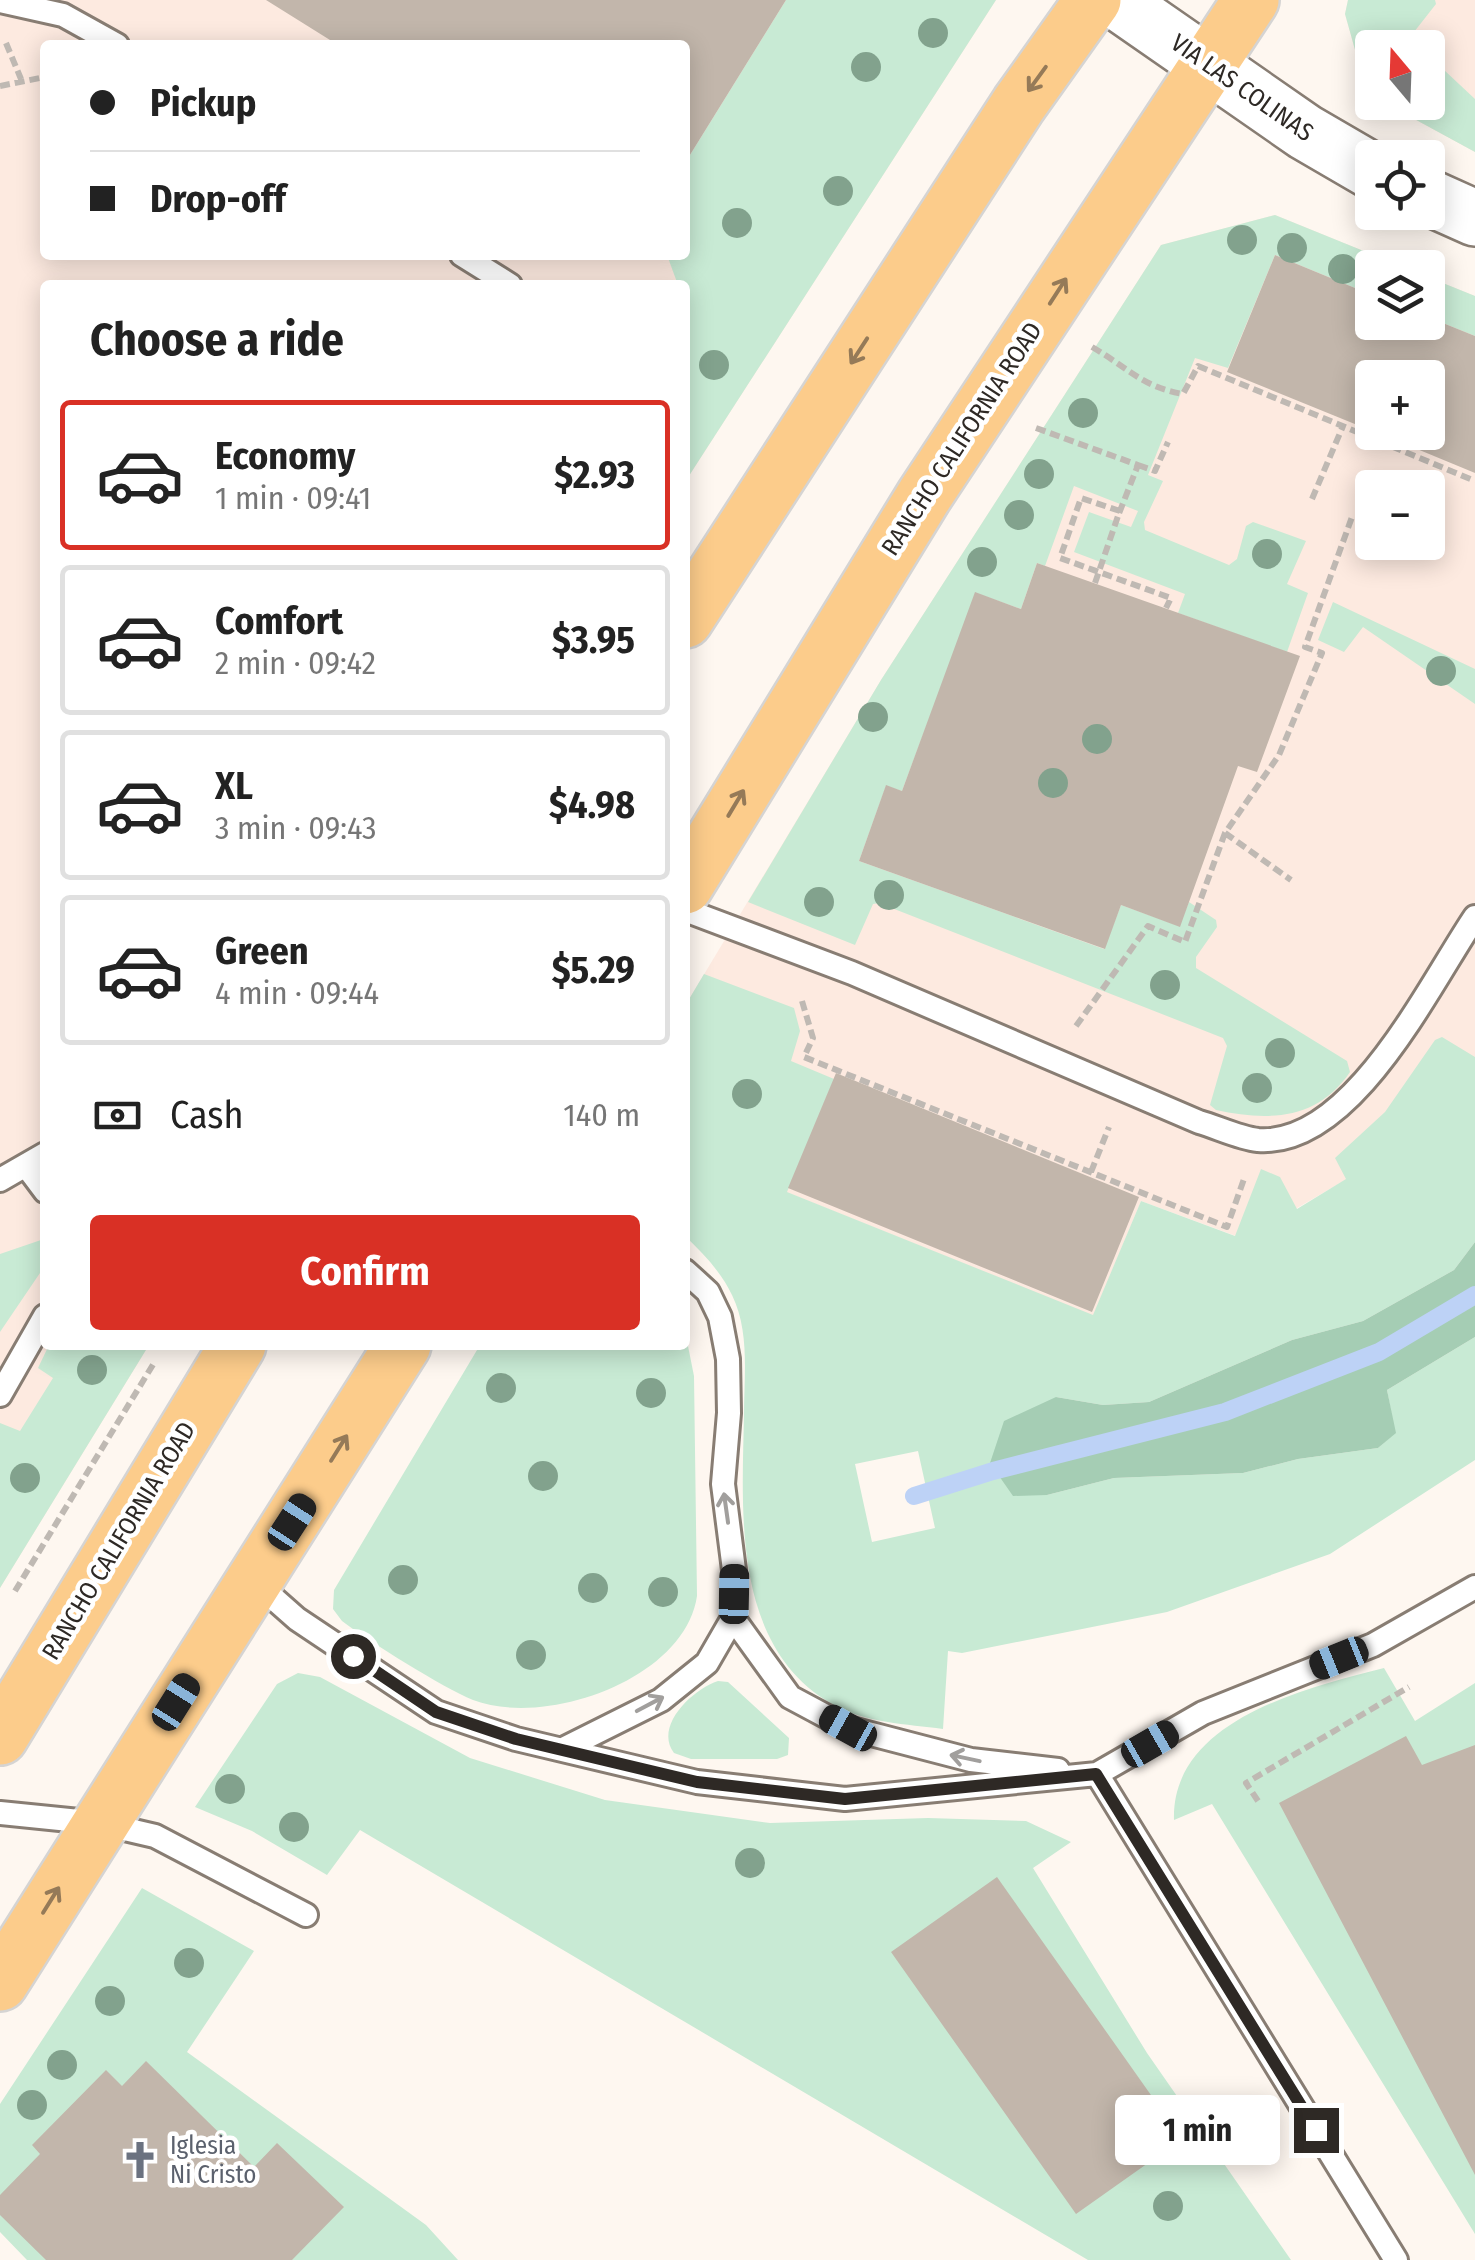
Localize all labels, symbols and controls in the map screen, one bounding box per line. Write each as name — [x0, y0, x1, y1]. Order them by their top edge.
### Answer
street label: VIA LAS COLINAS — [1165, 28, 1319, 148]
north arrow — [1355, 30, 1445, 120]
map controls — [1355, 30, 1445, 560]
one-way arrow — [1027, 65, 1048, 93]
text: Pickup — [150, 80, 256, 126]
button: locate — [1355, 140, 1445, 230]
text: Drop-off — [150, 176, 286, 222]
button: layers — [1355, 250, 1445, 340]
one-way arrow — [1047, 277, 1068, 305]
text: Choose a ride — [90, 313, 344, 367]
street label: RANCHO CALIFORNIA ROAD — [875, 317, 1049, 561]
one-way arrow — [848, 337, 869, 365]
button: + — [1355, 360, 1445, 450]
icon: car — [95, 430, 185, 520]
text: Economy — [215, 433, 355, 479]
text: $2.93 — [554, 452, 635, 498]
button: − — [1355, 470, 1445, 560]
text: 1 min · 09:41 — [215, 479, 371, 517]
icon: car — [95, 595, 185, 685]
text: Comfort — [215, 598, 343, 644]
text: $3.95 — [552, 617, 635, 663]
text: 2 min · 09:42 — [215, 644, 376, 682]
icon: car — [95, 760, 185, 850]
text: XL — [215, 763, 253, 809]
text: $4.98 — [549, 782, 635, 828]
one-way arrow — [726, 789, 746, 818]
text: 3 min · 09:43 — [215, 809, 376, 847]
icon: car — [95, 925, 185, 1015]
text: Green — [215, 928, 309, 974]
text: $5.29 — [552, 947, 635, 993]
text: 4 min · 09:44 — [215, 974, 379, 1012]
icon: cash — [90, 1088, 145, 1143]
text: Cash — [170, 1092, 244, 1138]
text: 140 m — [563, 1096, 640, 1134]
button: Confirm — [90, 1215, 640, 1330]
street label: RANCHO CALIFORNIA ROAD — [36, 1417, 202, 1665]
one-way arrow — [328, 1434, 349, 1463]
car — [263, 1489, 321, 1555]
one-way arrow — [716, 1492, 734, 1524]
car — [718, 1564, 750, 1624]
car — [1306, 1633, 1372, 1683]
route start — [331, 1634, 376, 1679]
car — [147, 1669, 205, 1735]
one-way arrow — [634, 1694, 664, 1713]
car — [814, 1700, 882, 1756]
car — [1117, 1716, 1183, 1772]
one-way arrow — [950, 1748, 982, 1766]
one-way arrow — [41, 1886, 61, 1914]
callout: 1 min — [1116, 2095, 1281, 2165]
route end — [1294, 2108, 1339, 2153]
text: 1 min — [1163, 2111, 1232, 2149]
place label: Iglesia Ni Cristo — [170, 2131, 256, 2190]
church icon: Iglesia Ni Cristo — [119, 2139, 161, 2181]

